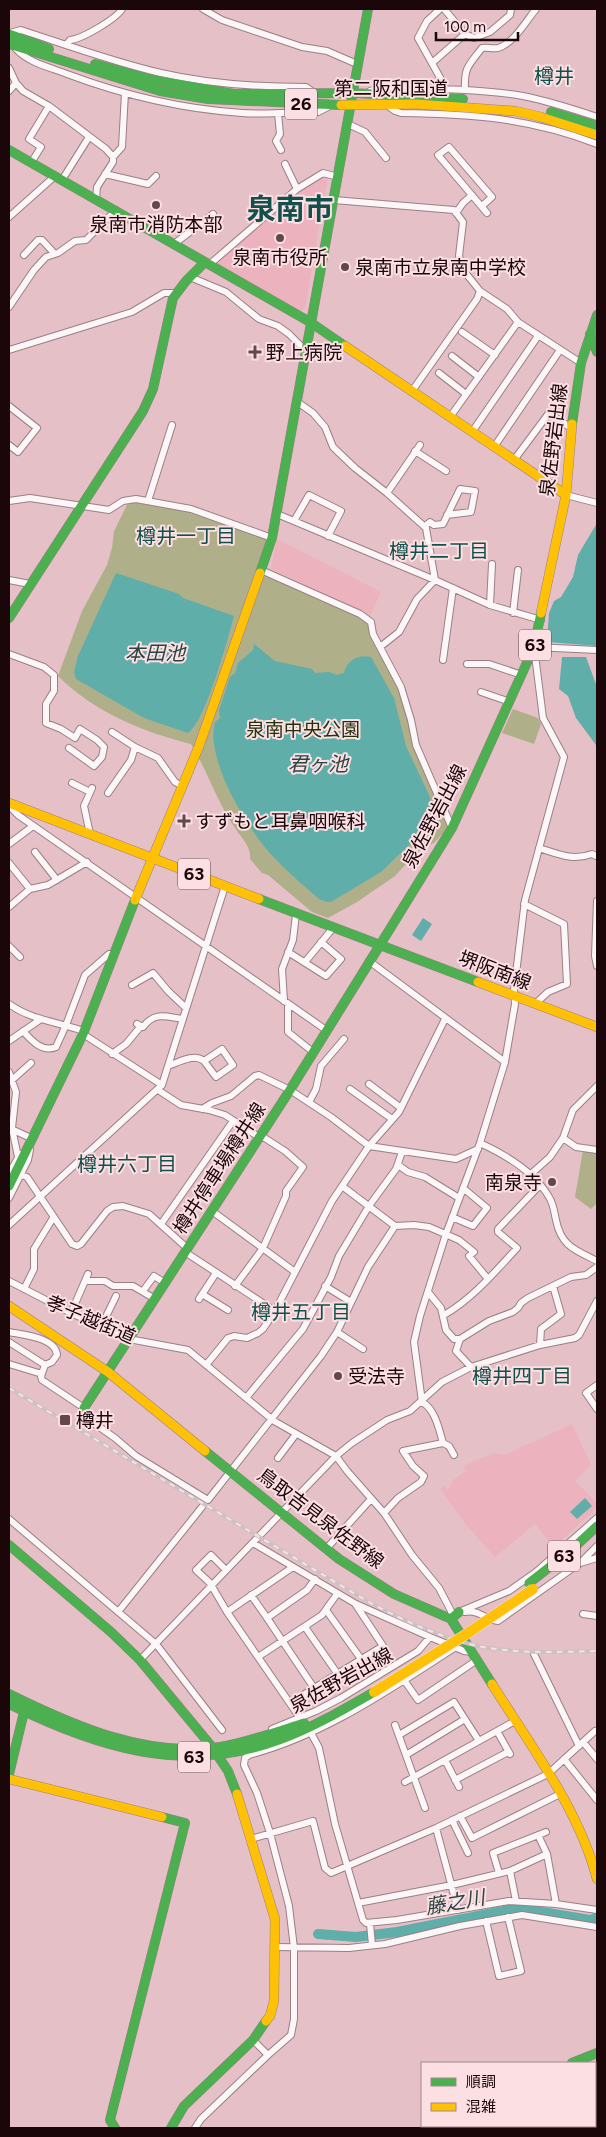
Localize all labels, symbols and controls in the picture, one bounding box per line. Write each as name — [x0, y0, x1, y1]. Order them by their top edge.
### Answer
scale bar — [436, 10, 518, 42]
text: 100 m — [444, 18, 486, 36]
district label: 樽井 — [534, 64, 574, 88]
street label: 第二阪和国道 — [334, 77, 448, 100]
road number: 26 — [285, 88, 317, 120]
district label: 泉南市 — [246, 191, 334, 226]
marker: 泉南市消防本部 — [150, 199, 162, 211]
place label: 泉南市消防本部 — [89, 213, 223, 236]
marker: 泉南市役所 — [274, 232, 286, 244]
place label: 泉南市役所 — [232, 246, 328, 269]
place label: 泉南市立泉南中学校 — [355, 256, 526, 279]
marker: 泉南市立泉南中学校 — [339, 261, 351, 273]
place label: 野上病院 — [266, 341, 342, 364]
marker: 野上病院 — [248, 345, 262, 359]
street label: 泉佐野岩出線 — [535, 382, 572, 498]
district label: 樽井一丁目 — [136, 524, 236, 548]
district label: 樽井二丁目 — [389, 539, 489, 563]
road number: 63 — [519, 630, 551, 660]
water label: 本田池 — [125, 641, 187, 665]
park label: 泉南中央公園 — [246, 718, 360, 741]
water label: 君ヶ池 — [288, 752, 350, 776]
street label: 泉佐野岩出線 — [398, 761, 471, 872]
place label: すずもと耳鼻咽喉科 — [195, 810, 366, 833]
marker: すずもと耳鼻咽喉科 — [177, 814, 191, 828]
road number: 63 — [178, 859, 210, 890]
street label: 堺阪南線 — [455, 946, 534, 995]
street label: 樽井停車場樽井線 — [168, 1098, 270, 1238]
district label: 樽井六丁目 — [77, 1152, 177, 1176]
place label: 南泉寺 — [485, 1171, 542, 1194]
marker: 南泉寺 — [546, 1176, 558, 1188]
street label: 孝子越街道 — [43, 1290, 139, 1349]
district label: 樽井五丁目 — [251, 1300, 351, 1324]
district label: 樽井四丁目 — [472, 1364, 572, 1388]
place label: 受法寺 — [348, 1365, 405, 1388]
marker: 受法寺 — [332, 1370, 344, 1382]
place label: 樽井 — [76, 1409, 114, 1432]
marker: 樽井 — [58, 1413, 72, 1427]
street label: 鳥取吉見泉佐野線 — [253, 1463, 388, 1573]
road number: 63 — [548, 1540, 580, 1572]
street label: 泉佐野岩出線 — [286, 1643, 397, 1718]
road number: 63 — [178, 1741, 210, 1772]
water label: 藤之川 — [423, 1885, 489, 1919]
legend — [421, 2062, 596, 2127]
text: 順調 — [466, 2073, 496, 2091]
text: 混雑 — [466, 2098, 496, 2116]

